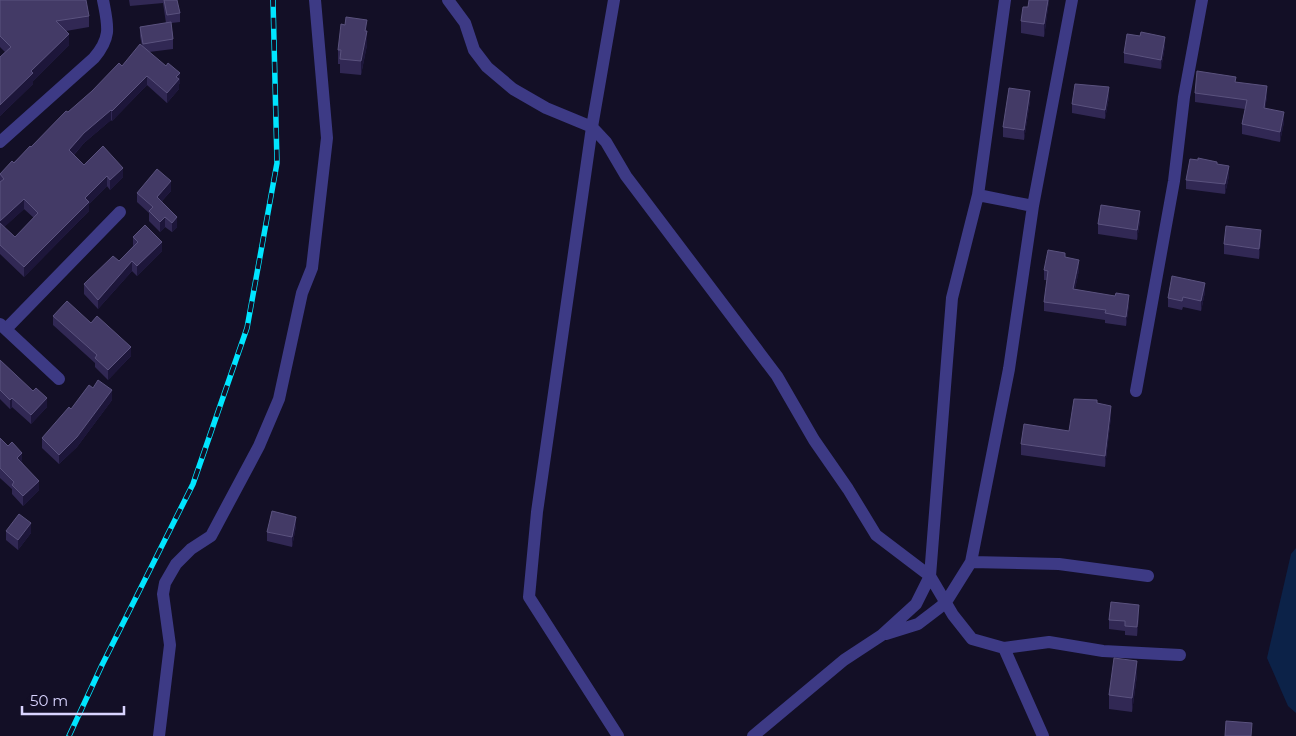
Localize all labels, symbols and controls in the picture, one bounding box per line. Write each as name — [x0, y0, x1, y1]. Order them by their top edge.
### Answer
scale bar — [22, 684, 125, 716]
text: 50 m — [30, 691, 68, 710]

